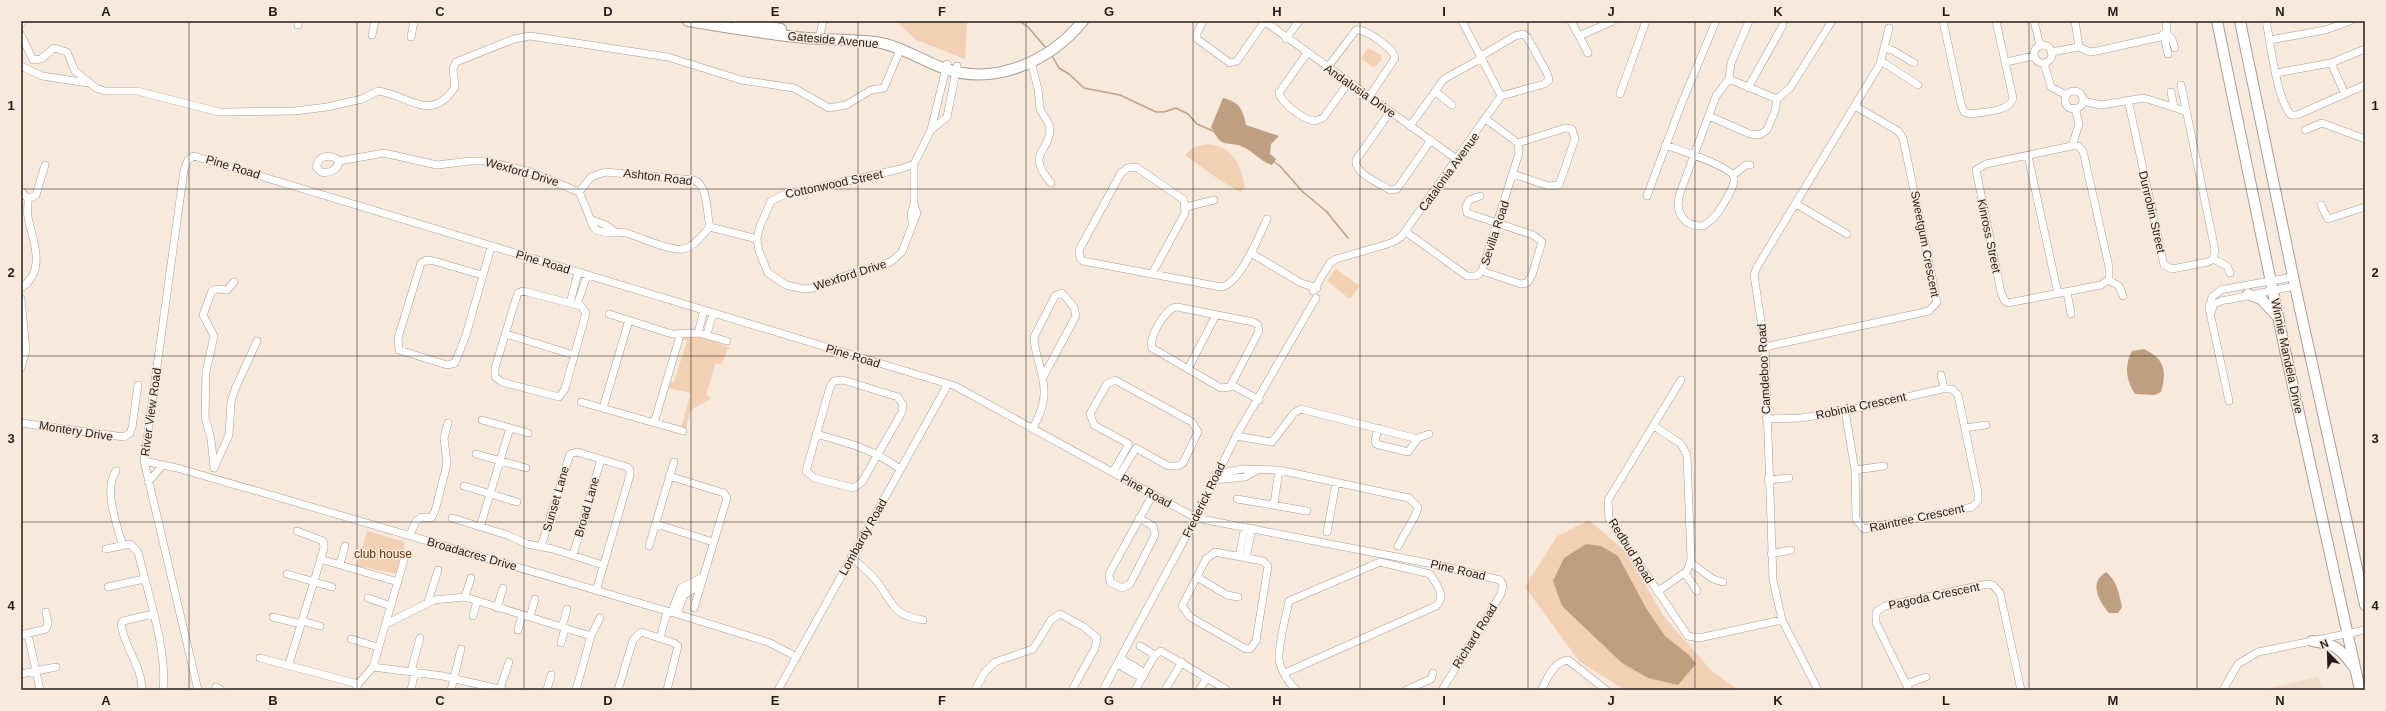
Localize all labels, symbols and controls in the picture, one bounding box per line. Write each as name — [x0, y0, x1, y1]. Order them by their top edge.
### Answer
text: A — [101, 4, 111, 19]
text: B — [268, 4, 278, 19]
text: C — [435, 4, 445, 19]
text: D — [603, 4, 613, 19]
text: E — [771, 4, 780, 19]
text: F — [938, 4, 946, 19]
text: G — [1104, 4, 1114, 19]
text: H — [1272, 4, 1282, 19]
text: I — [1442, 4, 1446, 19]
text: J — [1607, 4, 1615, 19]
text: K — [1773, 4, 1783, 19]
text: L — [1942, 4, 1950, 19]
text: M — [2108, 4, 2118, 19]
text: N — [2275, 4, 2285, 19]
street label: Gateside Avenue — [787, 29, 879, 51]
street label: Andalusia Drive — [1322, 61, 1399, 121]
text: 1 — [7, 98, 15, 113]
text: 1 — [2371, 98, 2379, 113]
street label: Catalonia Avenue — [1416, 130, 1482, 214]
street label: Pine Road — [204, 152, 262, 182]
street label: Wexford Drive — [484, 155, 561, 189]
street label: Ashton Road — [623, 166, 693, 188]
street label: Cottonwood Street — [784, 167, 885, 201]
street label: Dunrobin Street — [2136, 169, 2168, 255]
street label: Sweetgum Crescent — [1908, 190, 1942, 299]
street label: Kinross Street — [1974, 198, 2004, 275]
street label: Sevilla Road — [1478, 199, 1512, 267]
street label: Pine Road — [514, 247, 572, 277]
street label: Wexford Drive — [812, 257, 889, 293]
text: 2 — [7, 265, 15, 280]
text: 2 — [2371, 265, 2379, 280]
street label: Winnie Mandela Drive — [2268, 297, 2306, 415]
street label: Camdeboo Road — [1755, 323, 1773, 415]
street label: Pine Road — [824, 341, 882, 371]
street label: River View Road — [138, 367, 164, 457]
street label: Robinia Crescent — [1815, 389, 1908, 422]
street label: Montery Drive — [38, 418, 114, 444]
text: 3 — [7, 431, 15, 446]
text: 3 — [2371, 431, 2379, 446]
street label: Frederick Road — [1180, 460, 1228, 540]
street label: Sunset Lane — [540, 464, 572, 533]
street label: Pine Road — [1118, 471, 1174, 511]
street label: Broad Lane — [572, 475, 602, 539]
street label: Lombardy Road — [836, 496, 890, 578]
street label: Raintree Crescent — [1868, 501, 1966, 535]
street label: Redbud Road — [1605, 516, 1657, 586]
street label: Broadacres Drive — [426, 534, 519, 574]
park label: club house — [354, 547, 412, 561]
street label: Pine Road — [1429, 557, 1487, 583]
street label: Pagoda Crescent — [1887, 579, 1981, 612]
text: 4 — [7, 598, 15, 613]
text: 4 — [2371, 598, 2379, 613]
street label: Richard Road — [1450, 601, 1500, 671]
north arrow — [2308, 633, 2348, 673]
text: N — [2318, 637, 2330, 651]
text: A — [101, 693, 111, 708]
text: B — [268, 693, 278, 708]
text: C — [435, 693, 445, 708]
text: D — [603, 693, 613, 708]
text: E — [771, 693, 780, 708]
text: F — [938, 693, 946, 708]
text: G — [1104, 693, 1114, 708]
text: H — [1272, 693, 1282, 708]
text: I — [1442, 693, 1446, 708]
text: J — [1607, 693, 1615, 708]
text: K — [1773, 693, 1783, 708]
text: L — [1942, 693, 1950, 708]
text: M — [2108, 693, 2118, 708]
text: N — [2275, 693, 2285, 708]

